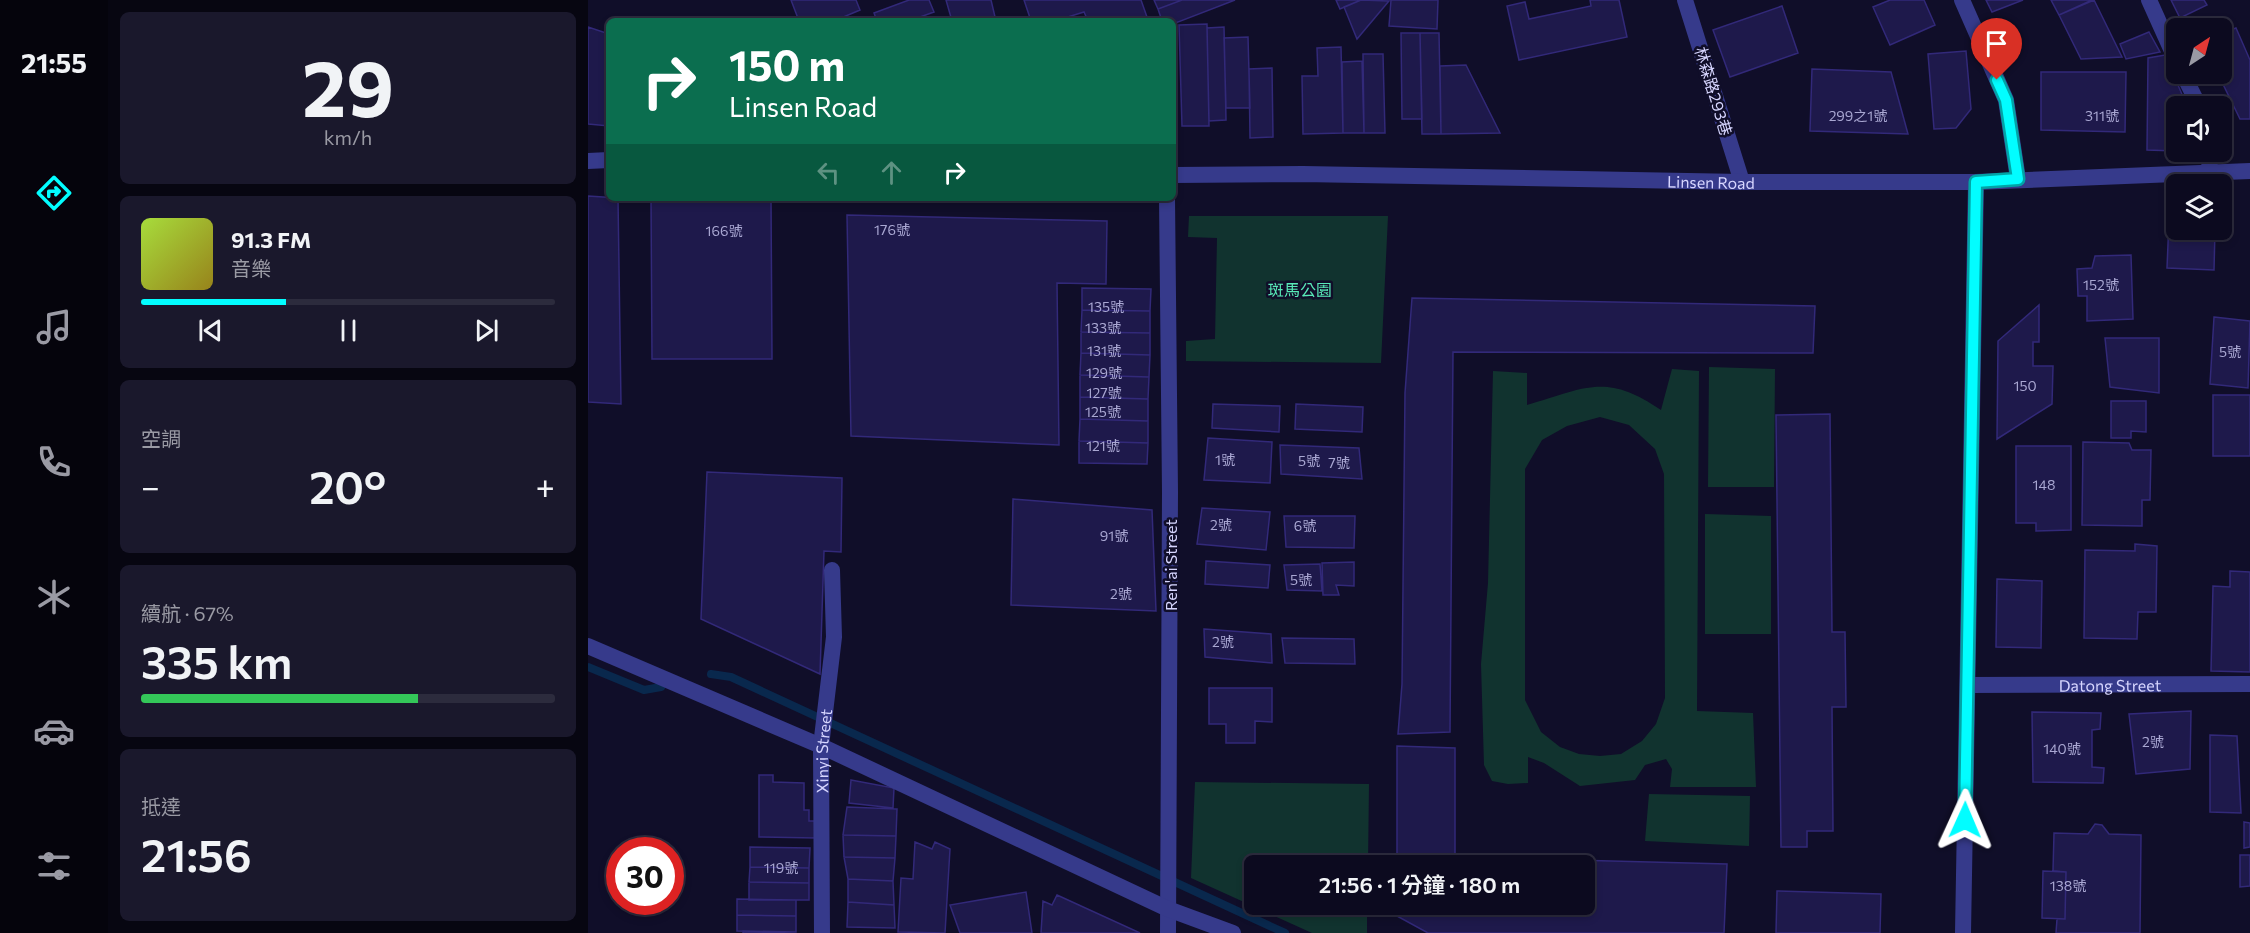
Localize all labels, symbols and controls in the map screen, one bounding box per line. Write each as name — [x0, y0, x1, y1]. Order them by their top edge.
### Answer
pin — [1971, 18, 2022, 80]
north arrow — [2166, 18, 2232, 84]
map controls — [2166, 18, 2232, 240]
icon: arrive — [1980, 27, 2013, 60]
text: 29 — [302, 38, 394, 133]
text: 150 m — [729, 38, 845, 90]
icon: right — [630, 42, 708, 120]
street label: 林森路293巷 — [1692, 44, 1736, 138]
text: 21:55 — [21, 46, 87, 79]
text: Linsen Road — [729, 90, 877, 123]
button: sound — [2166, 96, 2232, 162]
house number: 299之1號 — [1829, 107, 1887, 124]
house number: 311號 — [2085, 107, 2119, 124]
text: km/h — [324, 125, 372, 149]
icon: left — [812, 156, 845, 189]
icon: ahead — [875, 156, 908, 189]
icon: right — [938, 156, 971, 189]
street label: Linsen Road — [1667, 171, 1755, 192]
icon: directions — [33, 172, 75, 214]
button: layers — [2166, 174, 2232, 240]
house number: 176號 — [874, 221, 910, 238]
house number: 166號 — [706, 222, 742, 239]
text: 91.3 FM — [231, 226, 311, 253]
text: 音樂 — [231, 256, 271, 280]
house number: 152號 — [2083, 276, 2119, 293]
park label: 斑馬公園 — [1268, 280, 1332, 299]
house number: 135號 — [1088, 298, 1124, 315]
icon: music — [33, 306, 75, 348]
icon: previous — [194, 314, 227, 347]
icon: pause — [332, 314, 365, 347]
icon: next — [470, 314, 503, 347]
house number: 133號 — [1085, 319, 1121, 336]
house number: 131號 — [1087, 342, 1121, 359]
house number: 5號 — [2219, 343, 2241, 360]
house number: 129號 — [1086, 364, 1122, 381]
house number: 150 — [2013, 377, 2037, 394]
house number: 127號 — [1086, 384, 1122, 401]
house number: 125號 — [1085, 403, 1121, 420]
text: 空調 — [141, 426, 181, 450]
house number: 121號 — [1086, 437, 1120, 454]
icon: phone — [33, 441, 75, 483]
house number: 1號 — [1215, 451, 1235, 468]
house number: 5號 — [1298, 452, 1320, 469]
house number: 7號 — [1328, 454, 1350, 471]
text: 20° — [309, 458, 386, 513]
text: − — [141, 465, 160, 506]
text: + — [536, 465, 555, 506]
house number: 148 — [2033, 476, 2055, 493]
house number: 2號 — [1210, 516, 1232, 533]
house number: 6號 — [1294, 517, 1316, 534]
street label: Ren'ai Street — [1161, 519, 1180, 611]
house number: 91號 — [1100, 527, 1128, 544]
house number: 5號 — [1290, 571, 1312, 588]
icon: climate — [33, 576, 75, 618]
house number: 2號 — [1110, 585, 1132, 602]
text: 續航 · 67% — [141, 601, 234, 625]
text: 335 km — [141, 633, 292, 688]
house number: 2號 — [1212, 633, 1234, 650]
street label: Datong Street — [2059, 675, 2162, 694]
street label: Xinyi Street — [811, 707, 835, 793]
icon: car — [33, 710, 75, 752]
house number: 2號 — [2142, 733, 2164, 750]
house number: 140號 — [2043, 740, 2081, 757]
position arrow — [1933, 788, 1997, 852]
text: 抵達 — [141, 794, 181, 818]
text: 21:56 — [141, 826, 252, 881]
speed limit sign: 30 — [606, 837, 684, 915]
icon: filters — [33, 845, 75, 887]
house number: 119號 — [764, 859, 798, 876]
text: 21:56 · 1 分鐘 · 180 m — [1319, 871, 1520, 898]
house number: 138號 — [2050, 877, 2086, 894]

